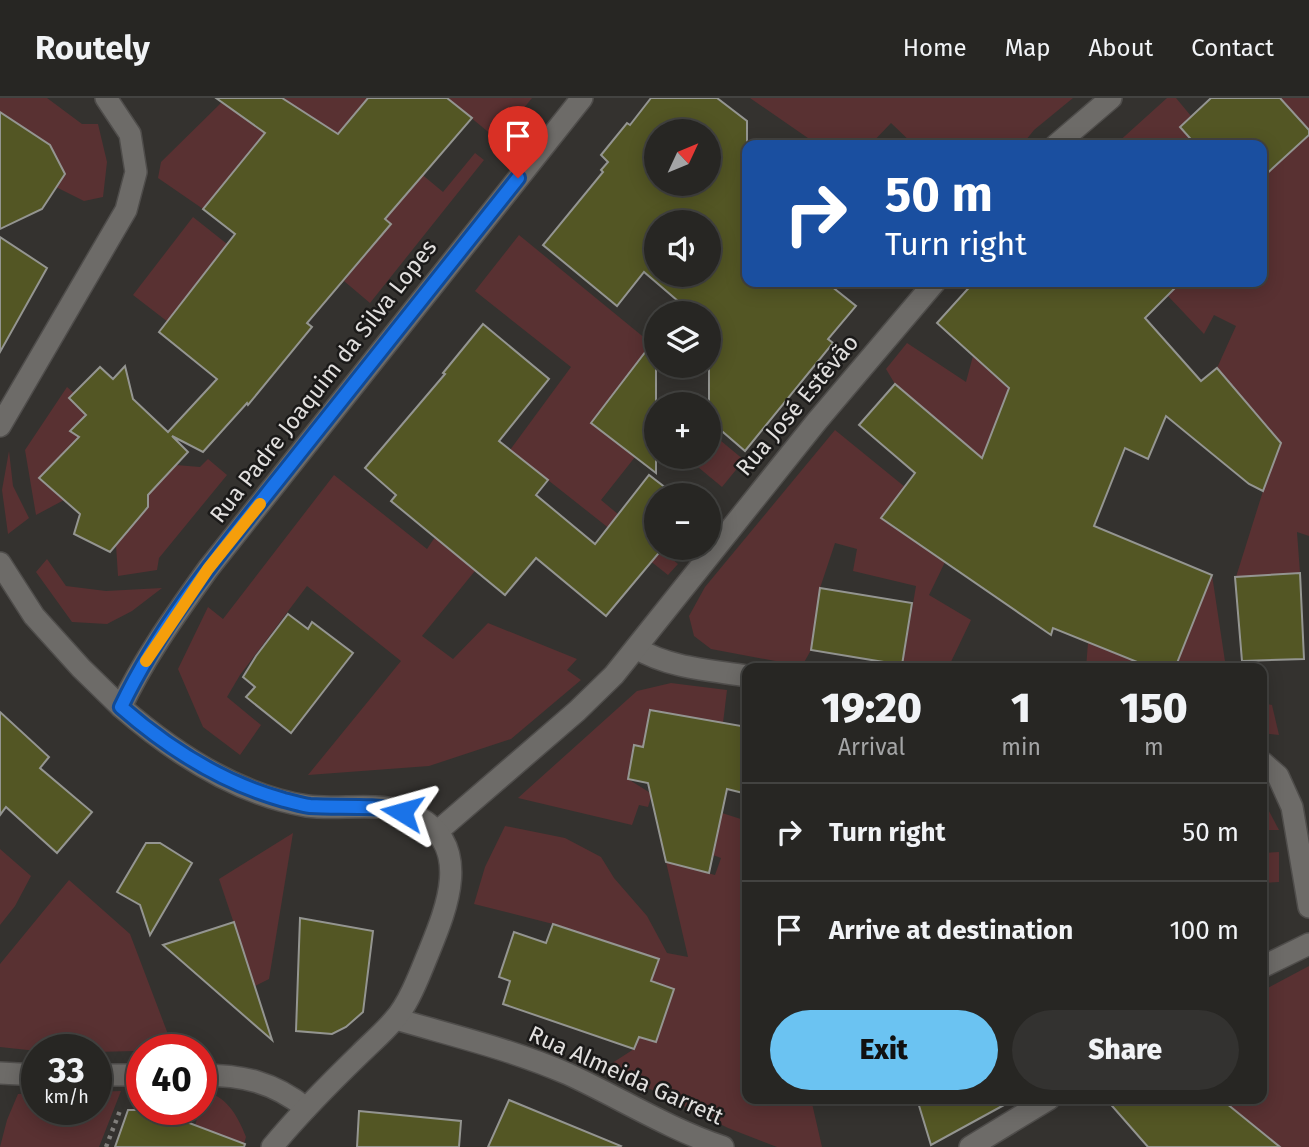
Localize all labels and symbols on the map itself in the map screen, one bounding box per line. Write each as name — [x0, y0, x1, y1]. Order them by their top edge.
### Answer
pin — [488, 106, 548, 178]
north arrow — [644, 119, 721, 196]
street label: Rua Padre Joaquim da Silva Lopes — [204, 234, 442, 528]
street label: Rua José Estêvão — [730, 329, 864, 481]
position arrow — [365, 775, 439, 849]
street label: Rua Almeida Garrett — [524, 1019, 728, 1131]
speed limit sign: 40 — [126, 1034, 217, 1125]

